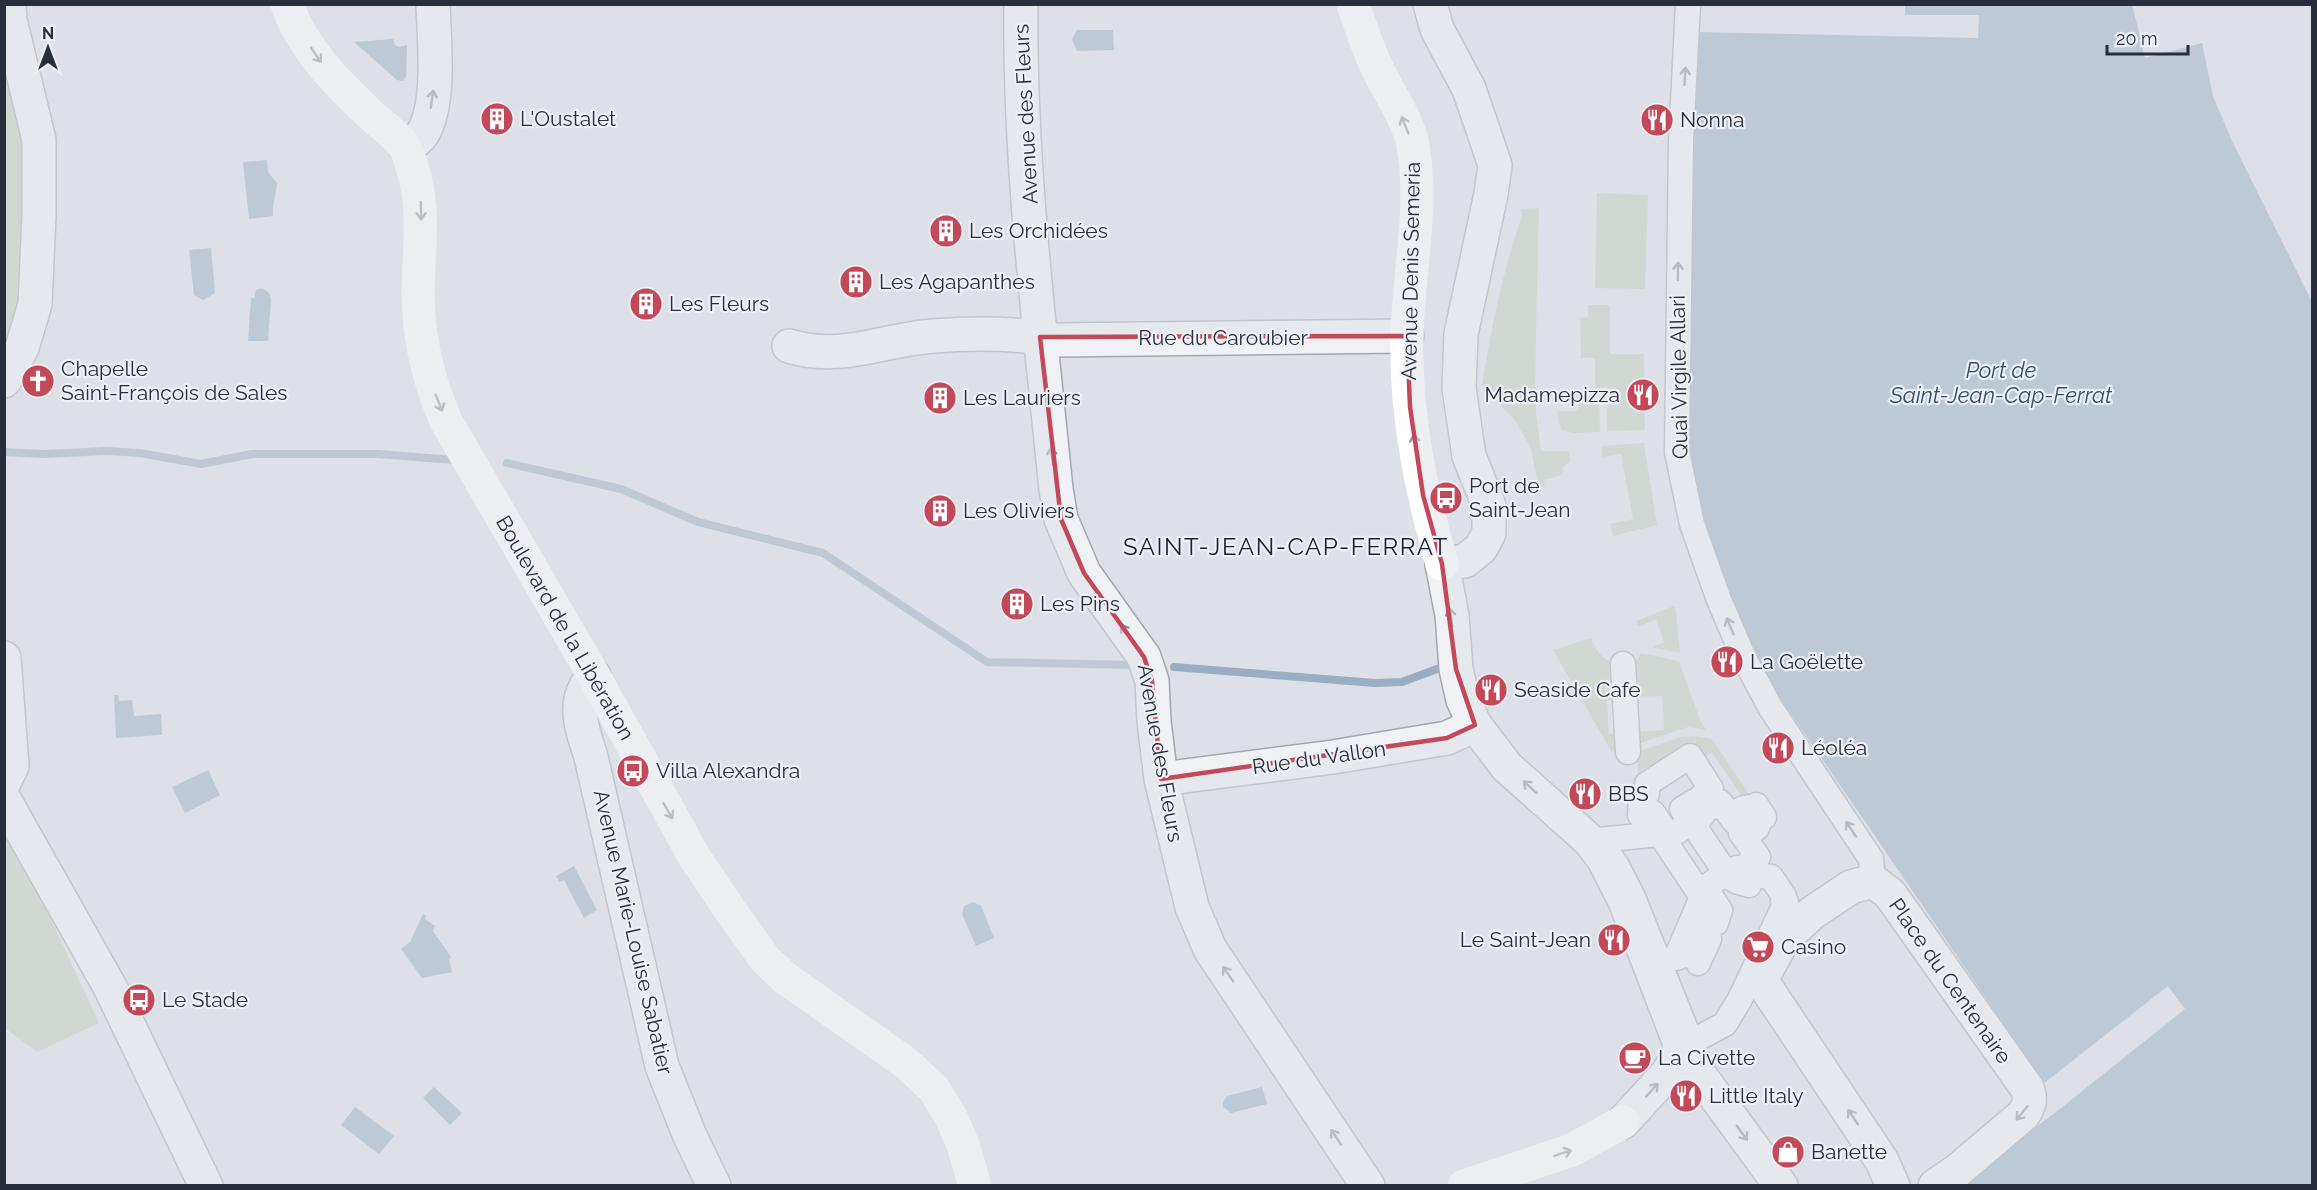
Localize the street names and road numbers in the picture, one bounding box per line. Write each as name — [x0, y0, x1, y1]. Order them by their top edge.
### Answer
street label: Avenue des Fleurs — [1008, 23, 1043, 205]
street label: Avenue Denis Semeria — [1396, 161, 1425, 381]
street label: Quai Virgile Allari — [1665, 295, 1692, 459]
street label: Rue du Caroubier — [1138, 325, 1308, 350]
street label: Boulevard de la Libération — [491, 511, 640, 744]
street label: Avenue des Fleurs — [1133, 662, 1188, 844]
street label: Rue du Vallon — [1251, 736, 1387, 779]
street label: Avenue Marie-Louise Sabatier — [589, 787, 679, 1077]
street label: Place du Centenaire — [1884, 893, 2017, 1068]

